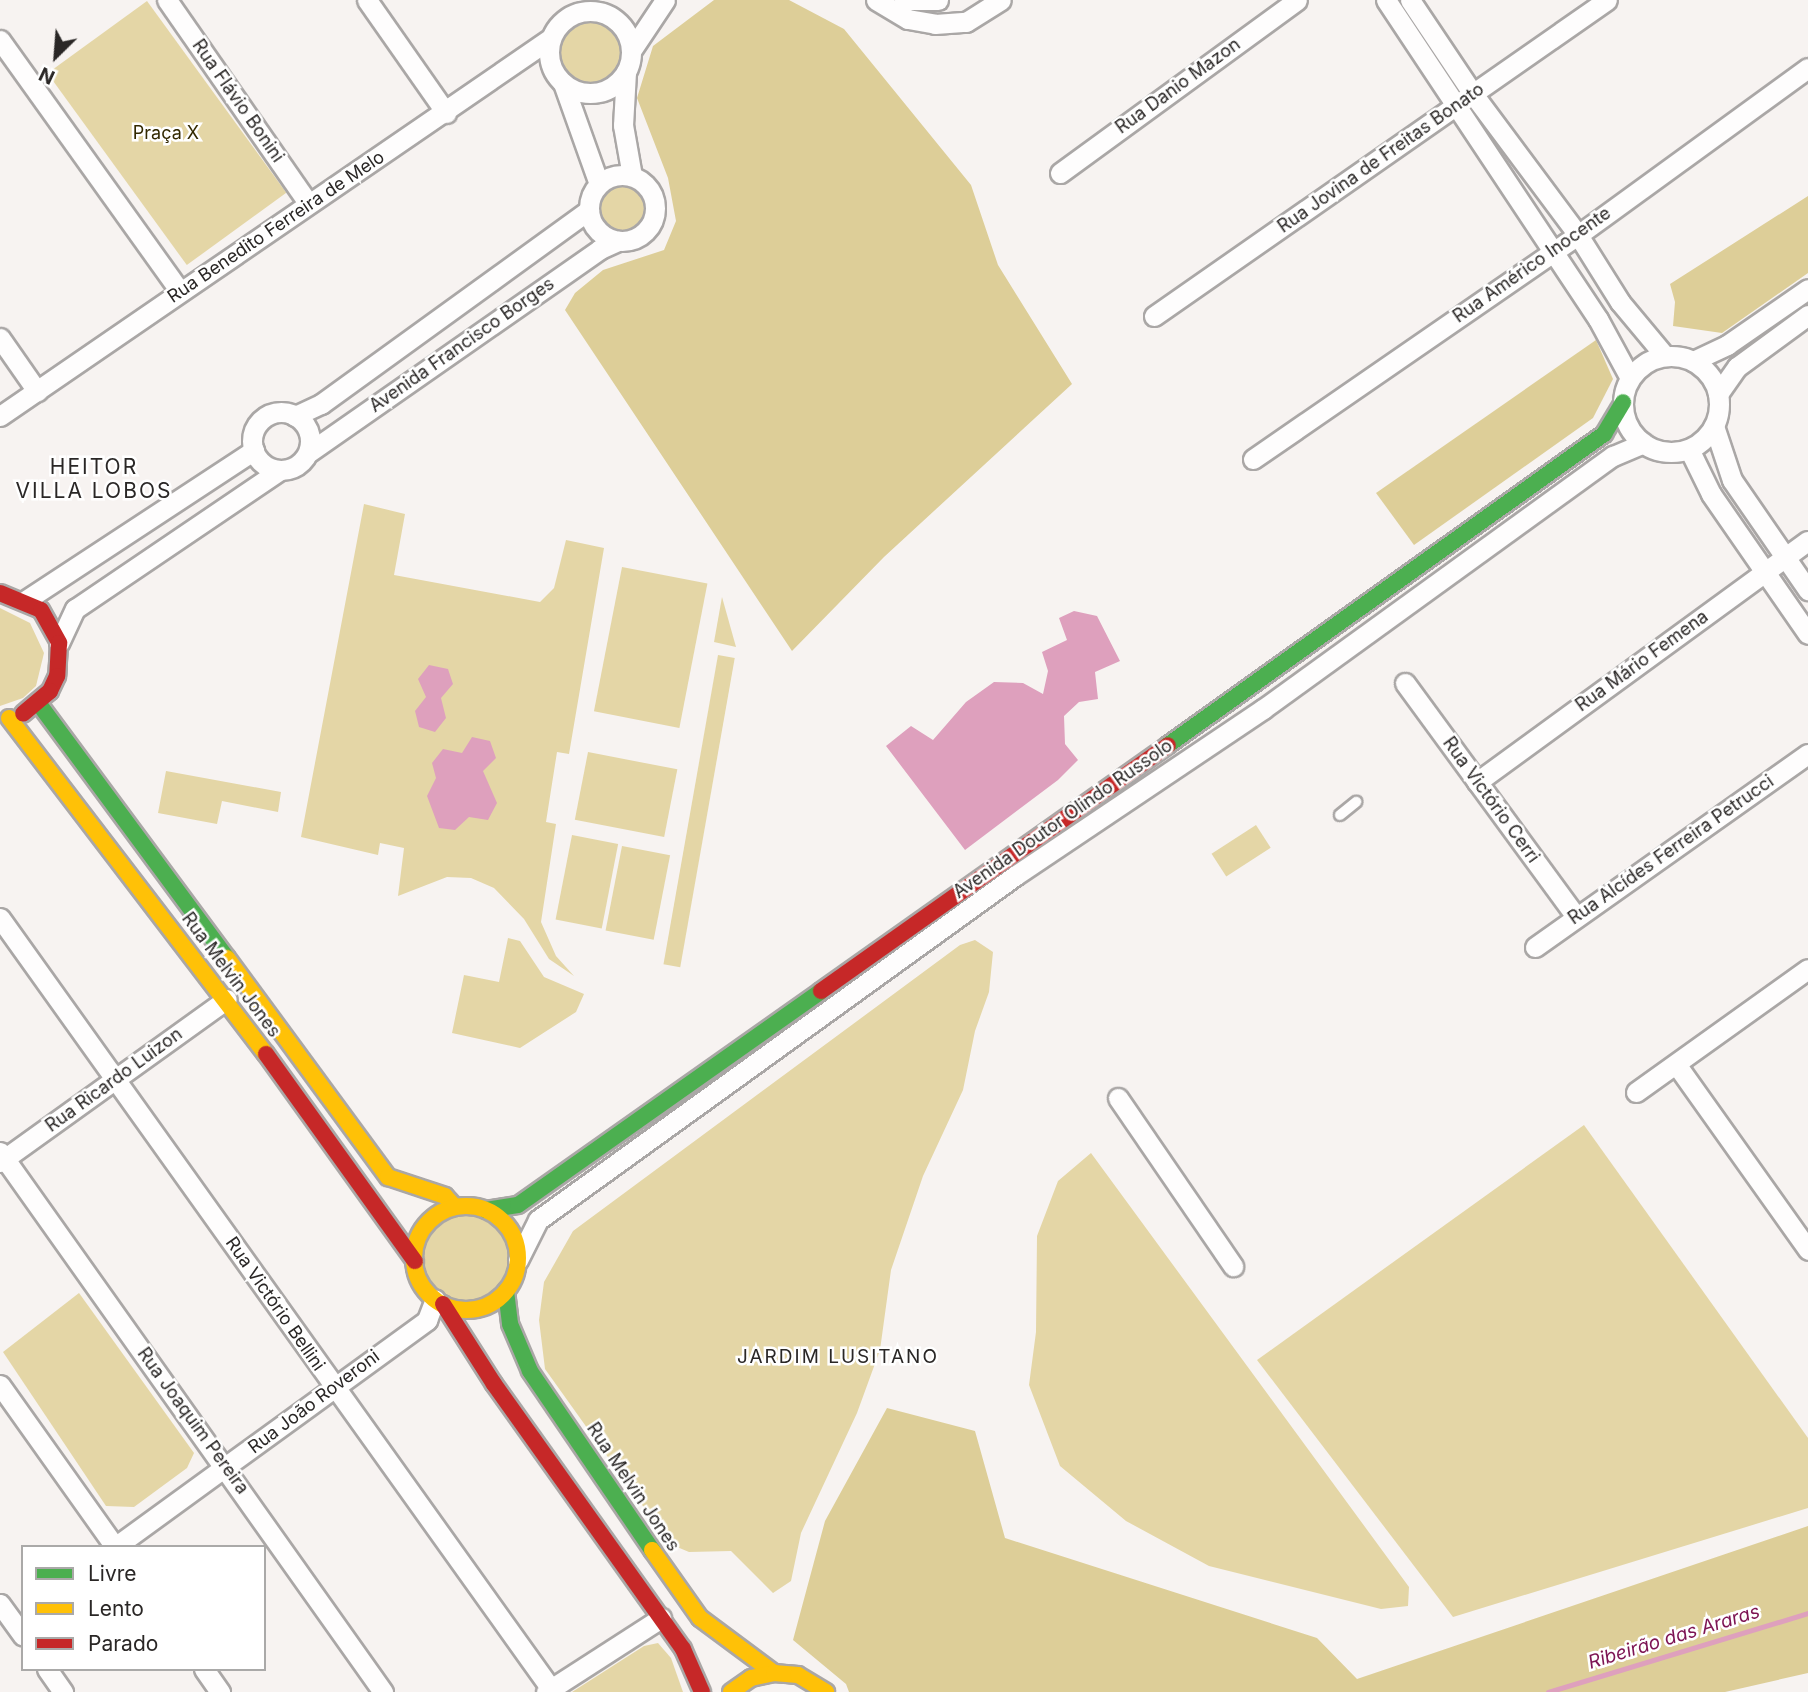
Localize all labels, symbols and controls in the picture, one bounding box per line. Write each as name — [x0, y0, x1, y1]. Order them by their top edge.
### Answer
north arrow — [21, 21, 91, 91]
street label: Rua Danio Mazon — [1111, 34, 1245, 138]
street label: Rua Flávio Bonini — [188, 35, 288, 167]
text: N — [35, 62, 58, 89]
street label: Rua Jovina de Freitas Bonato — [1274, 78, 1488, 238]
park label: Praça X — [133, 122, 199, 144]
street label: Rua Benedito Ferreira de Melo — [163, 146, 389, 308]
street label: Rua Américo Inocente — [1449, 202, 1615, 328]
street label: Avenida Francisco Borges — [365, 273, 559, 417]
district label: HEITOR VILLA LOBOS — [17, 454, 171, 504]
street label: Rua Mário Femena — [1572, 606, 1712, 716]
street label: Rua Victório Cerri — [1438, 733, 1544, 867]
street label: Avenida Doutor Olindo Russolo — [949, 735, 1177, 903]
street label: Rua Alcídes Ferreira Petrucci — [1564, 771, 1778, 929]
street label: Rua Melvin Jones — [177, 908, 285, 1042]
street label: Rua Ricardo Luizon — [41, 1023, 187, 1137]
street label: Rua Victório Bellini — [221, 1233, 329, 1375]
street label: Rua Joaquim Pereira — [133, 1344, 253, 1498]
street label: Rua João Roveroni — [244, 1346, 384, 1458]
district label: JARDIM LUSITANO — [739, 1346, 937, 1368]
street label: Rua Melvin Jones — [582, 1419, 684, 1555]
legend — [21, 1545, 266, 1671]
text: Livre — [88, 1561, 137, 1586]
text: Lento — [88, 1596, 144, 1621]
water label: Ribeirão das Araras — [1585, 1600, 1763, 1674]
text: Parado — [88, 1631, 158, 1656]

